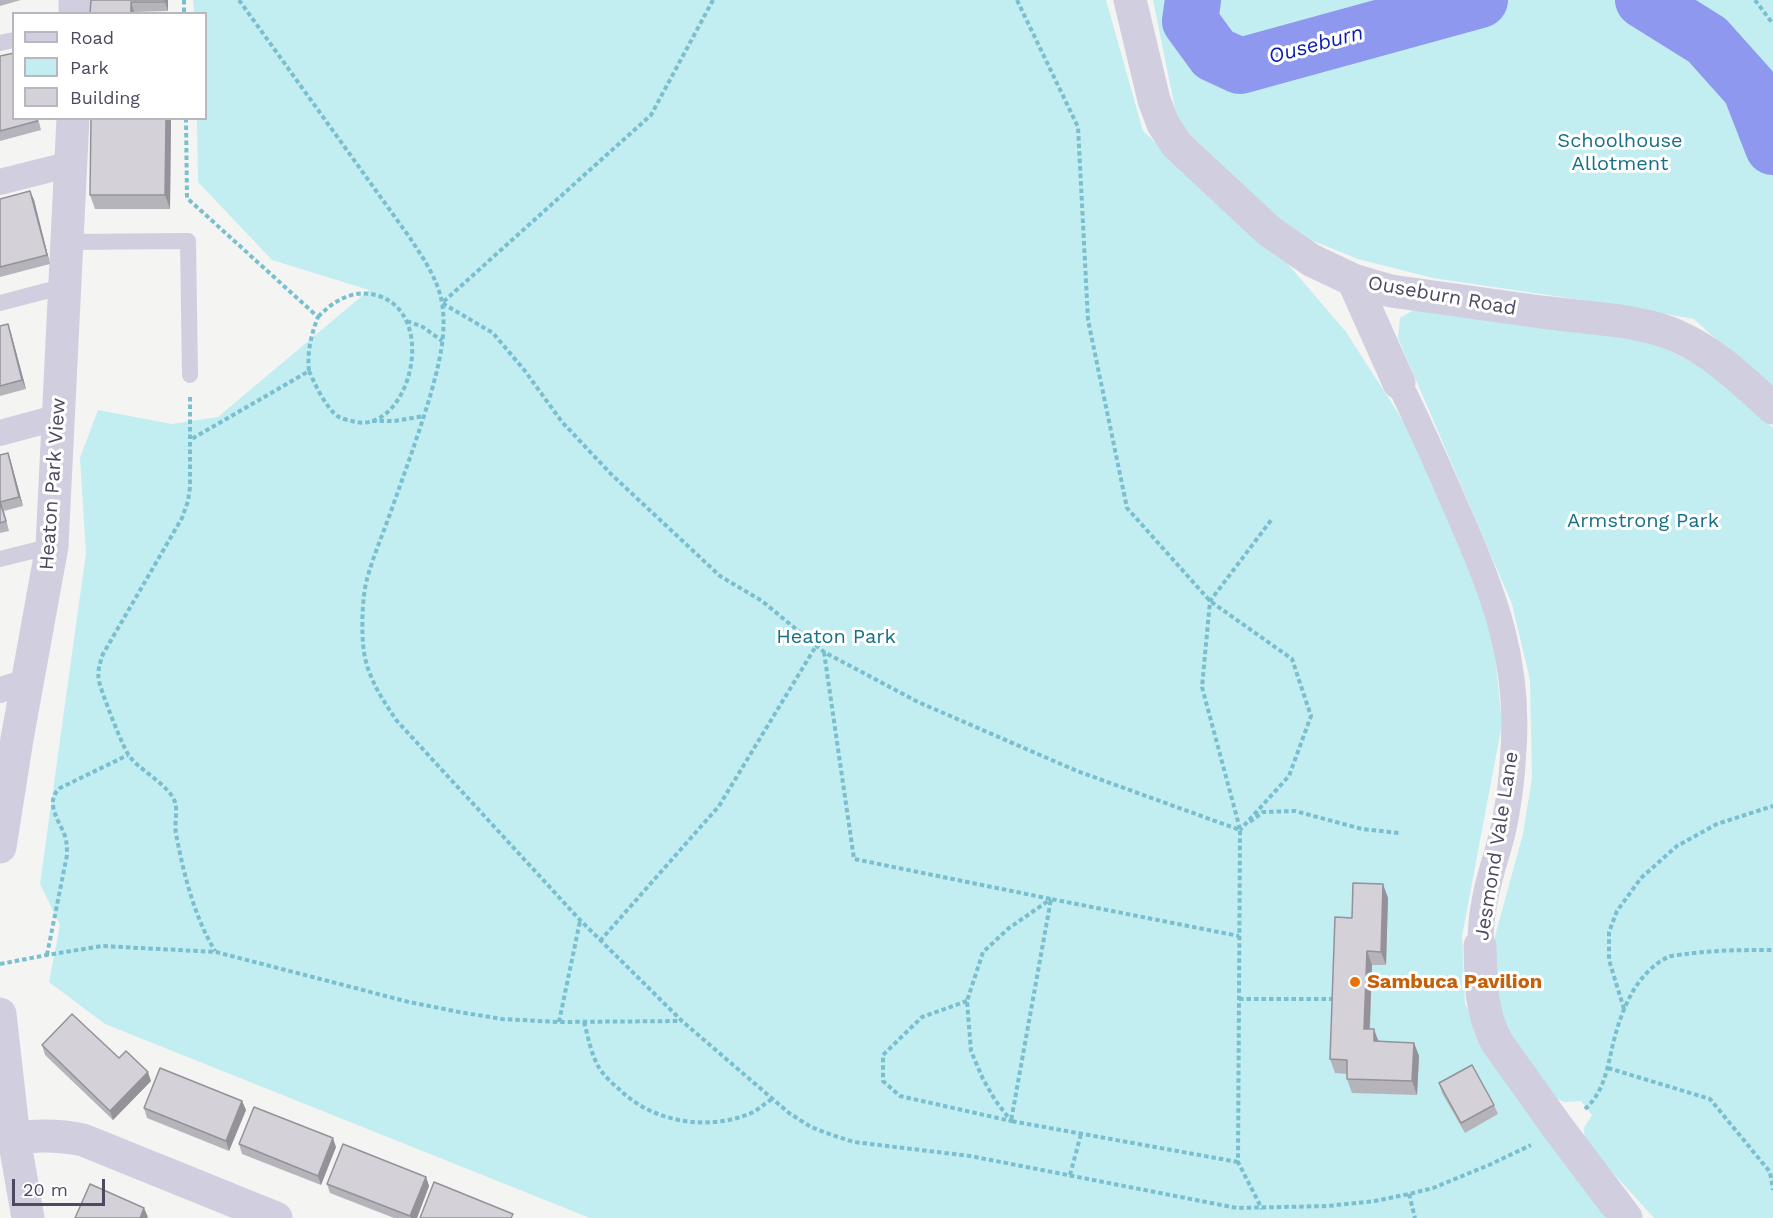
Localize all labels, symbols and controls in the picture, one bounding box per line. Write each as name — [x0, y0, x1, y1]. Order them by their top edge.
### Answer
legend — [12, 12, 207, 120]
water label: Ouseburn — [1266, 20, 1366, 70]
text: Road — [70, 27, 114, 48]
text: Park — [70, 57, 109, 78]
text: Building — [70, 87, 140, 108]
park label: Schoolhouse Allotment — [1557, 129, 1683, 176]
street label: Ouseburn Road — [1366, 271, 1518, 321]
street label: Heaton Park View — [35, 397, 71, 571]
park label: Armstrong Park — [1567, 509, 1719, 533]
park label: Heaton Park — [776, 625, 896, 649]
street label: Jesmond Vale Lane — [1470, 750, 1524, 942]
place label: Sambuca Pavilion — [1367, 970, 1542, 994]
marker: Sambuca Pavilion — [1348, 975, 1362, 989]
scale bar — [15, 1167, 108, 1205]
text: 20 m — [23, 1179, 68, 1200]

